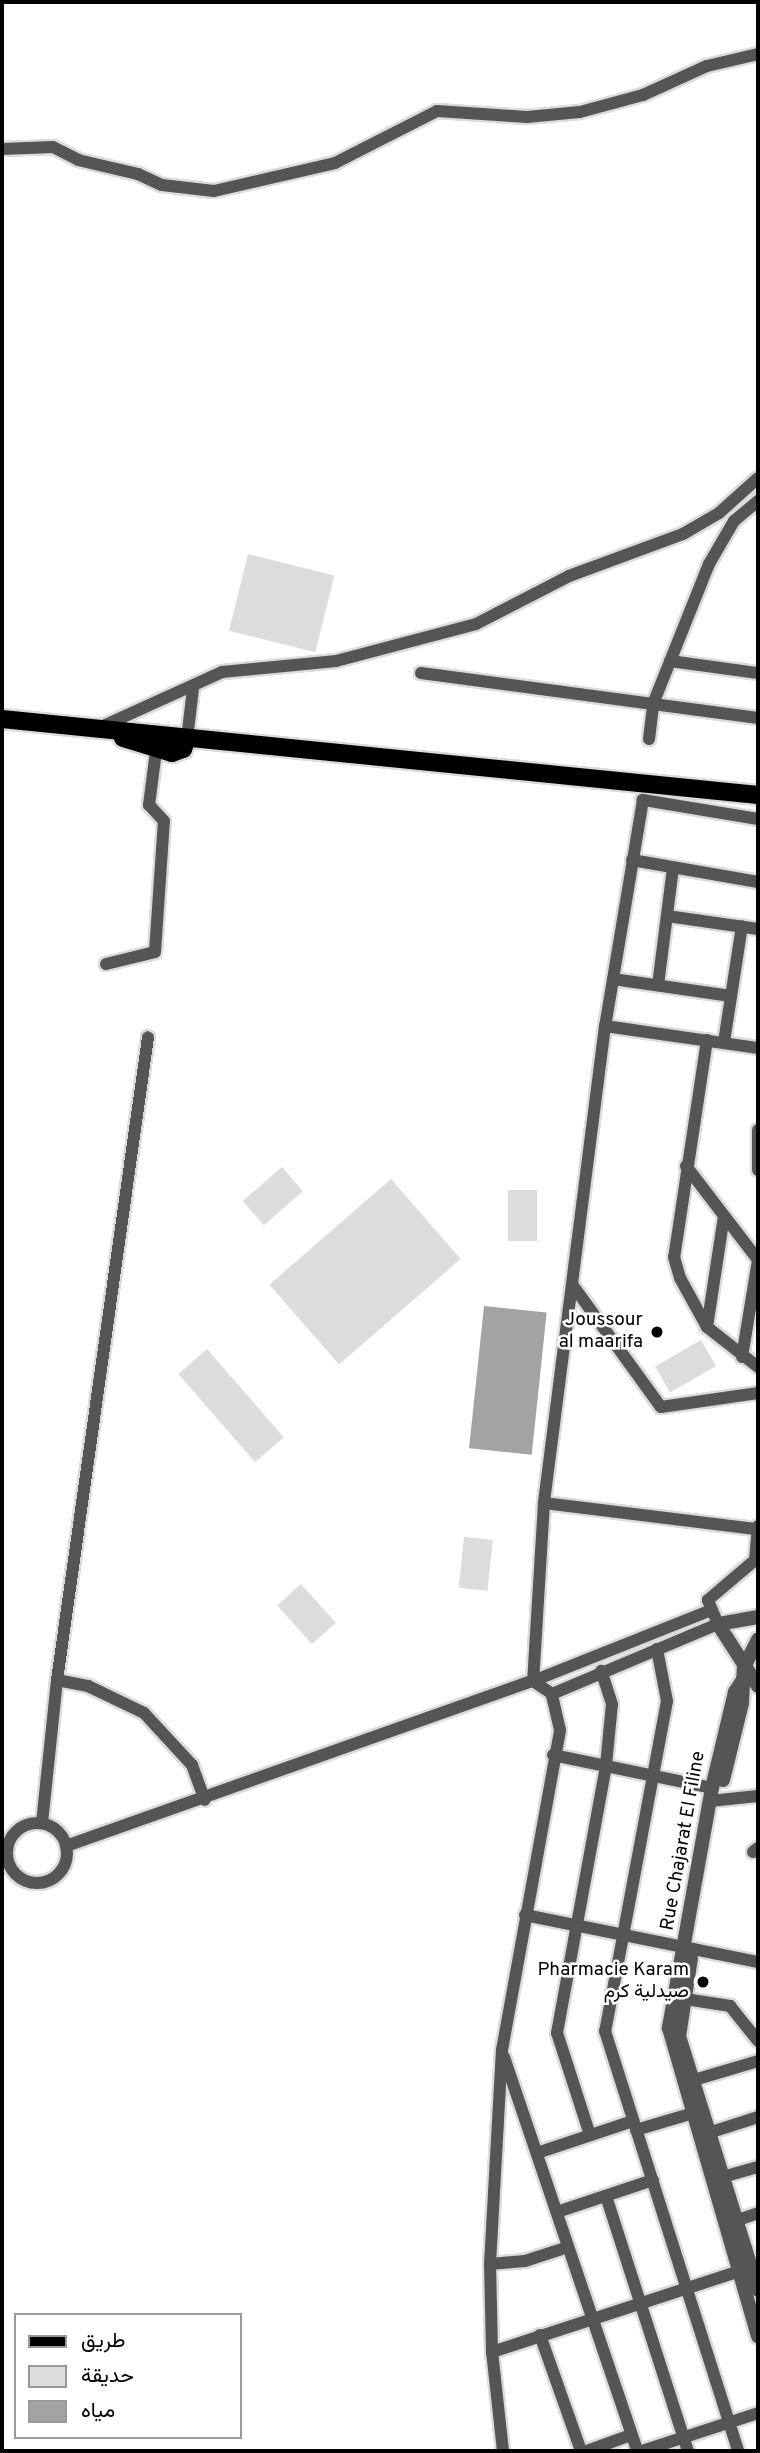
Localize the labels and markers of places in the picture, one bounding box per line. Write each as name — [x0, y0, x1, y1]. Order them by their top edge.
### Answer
place label: Joussour al maarifa — [559, 1310, 643, 1354]
marker: Joussour al maarifa — [649, 1324, 665, 1340]
place label: Pharmacie Karam صيدلية كرم — [537, 1960, 689, 2004]
marker: Pharmacie Karam صيدلية كرم — [695, 1974, 711, 1990]

